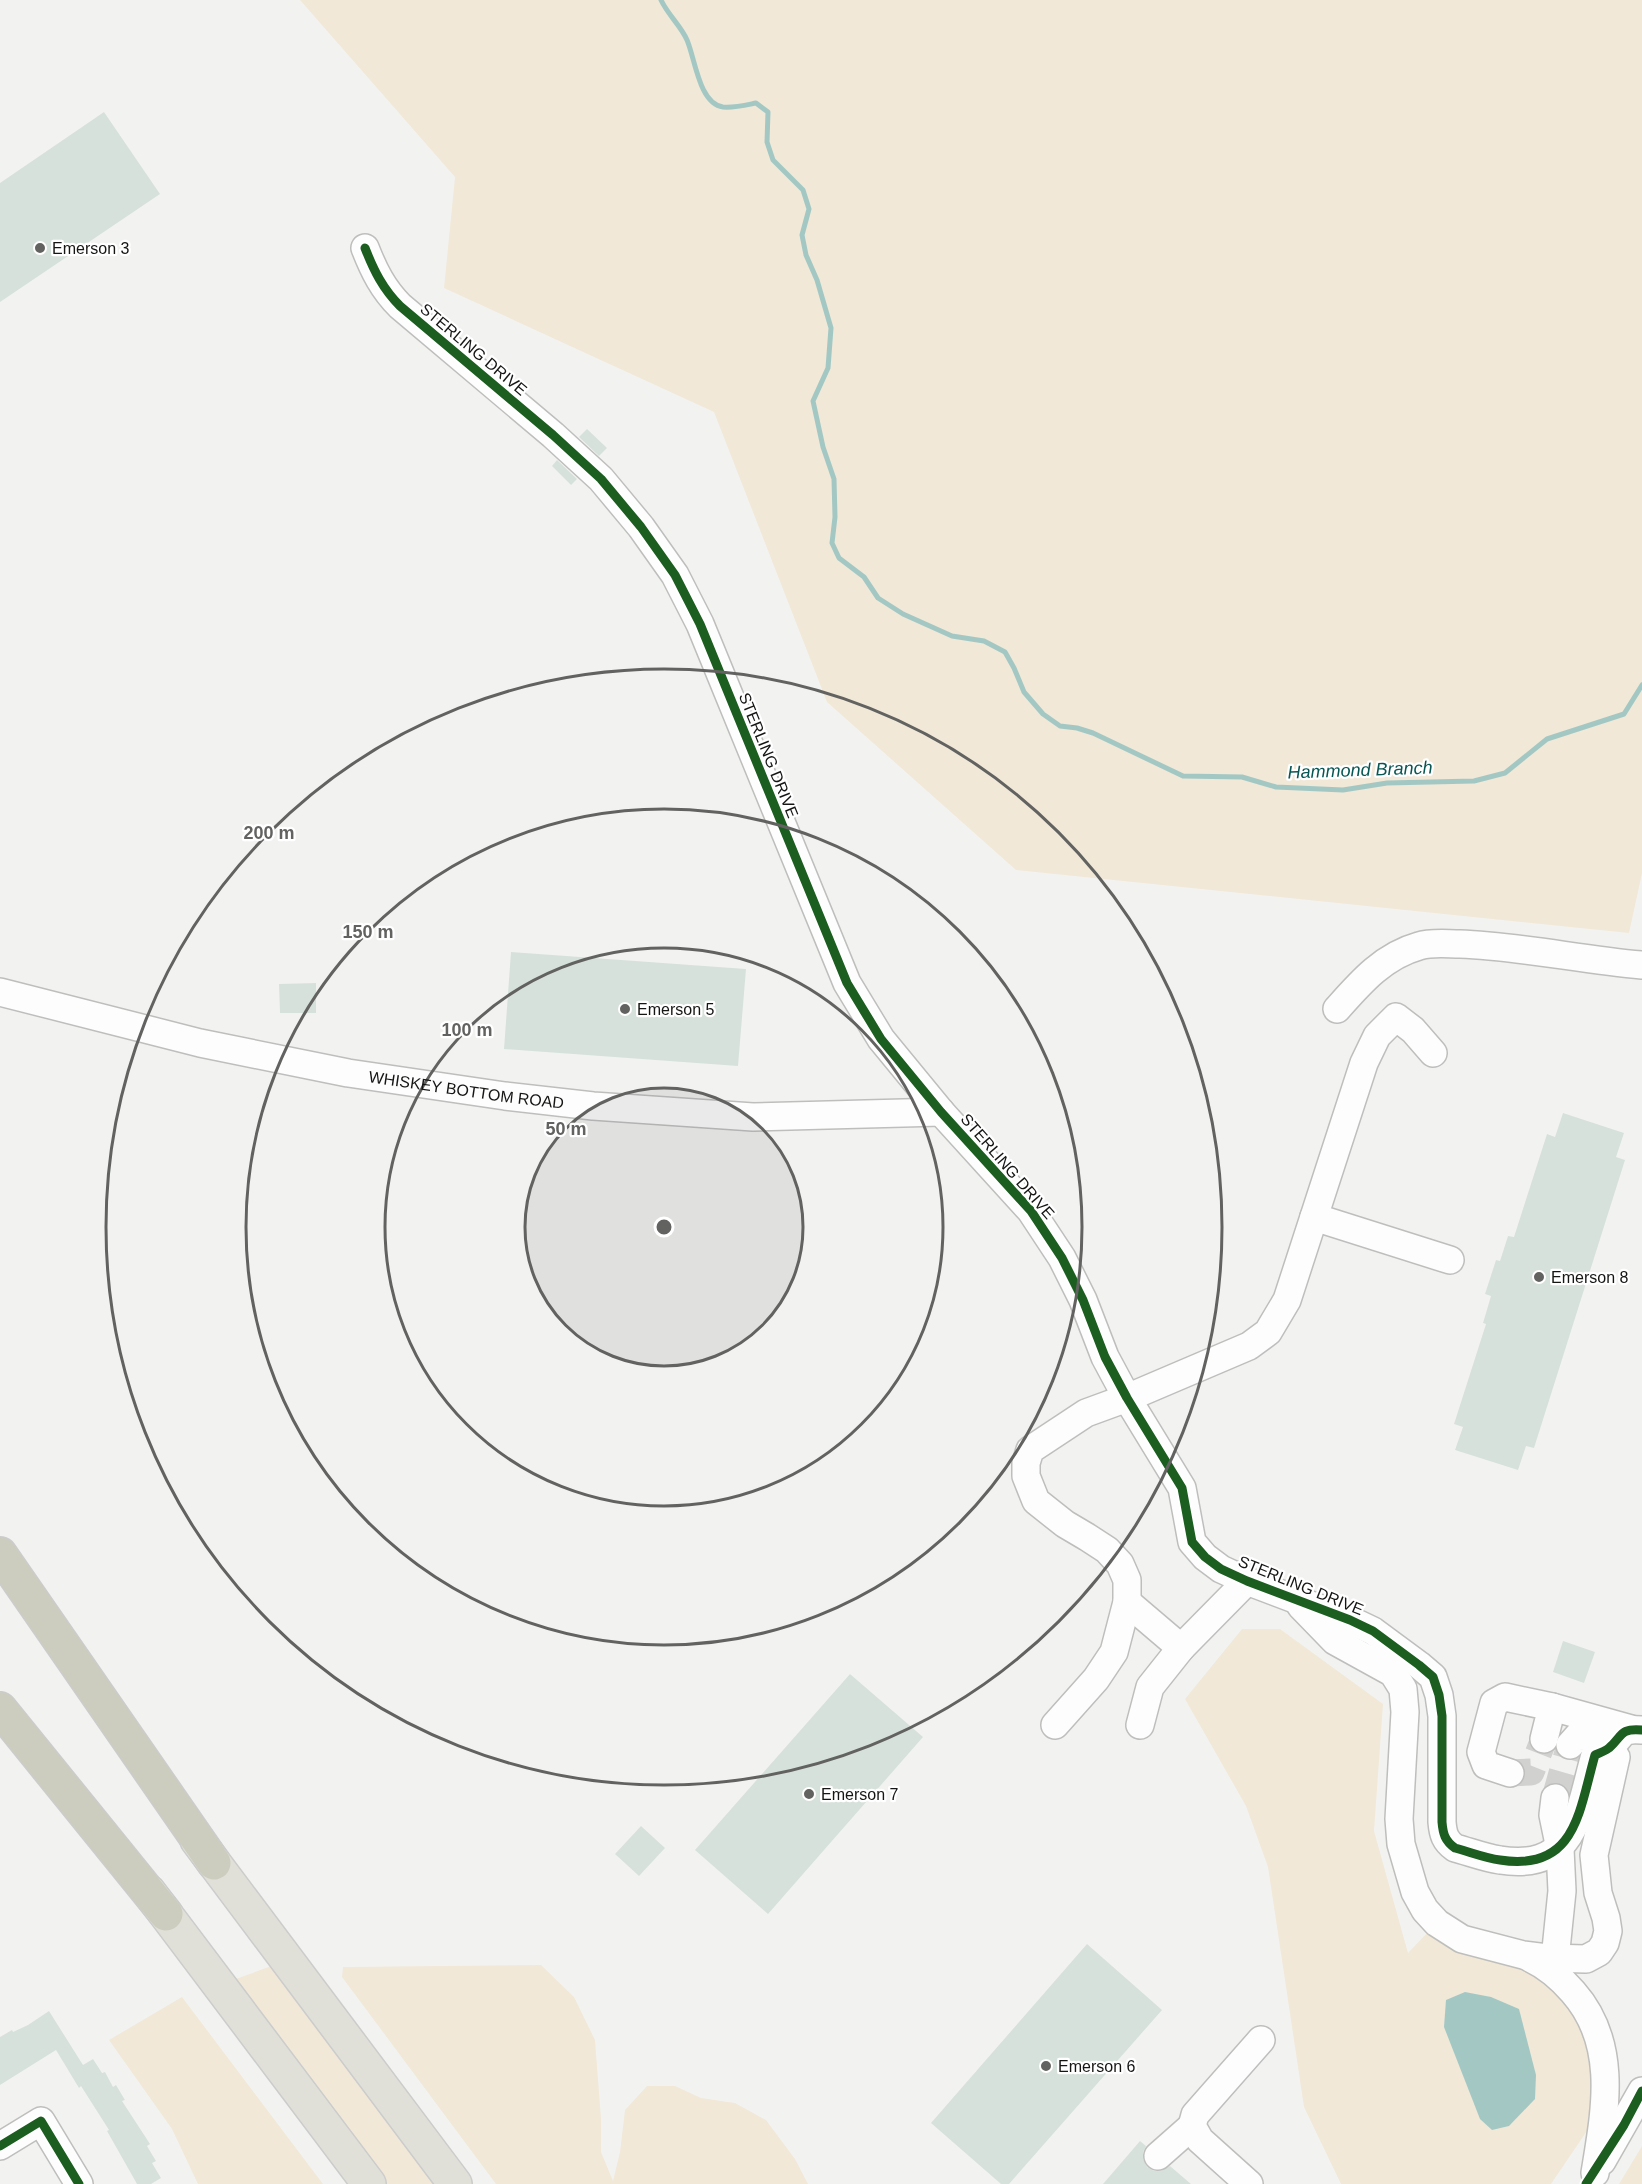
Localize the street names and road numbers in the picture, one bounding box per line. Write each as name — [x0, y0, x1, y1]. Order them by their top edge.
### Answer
street label: STERLING DRIVE — [417, 300, 530, 399]
street label: STERLING DRIVE — [736, 690, 801, 820]
street label: WHISKEY BOTTOM ROAD — [368, 1068, 565, 1112]
street label: STERLING DRIVE — [957, 1110, 1058, 1222]
street label: STERLING DRIVE — [1236, 1553, 1366, 1618]

